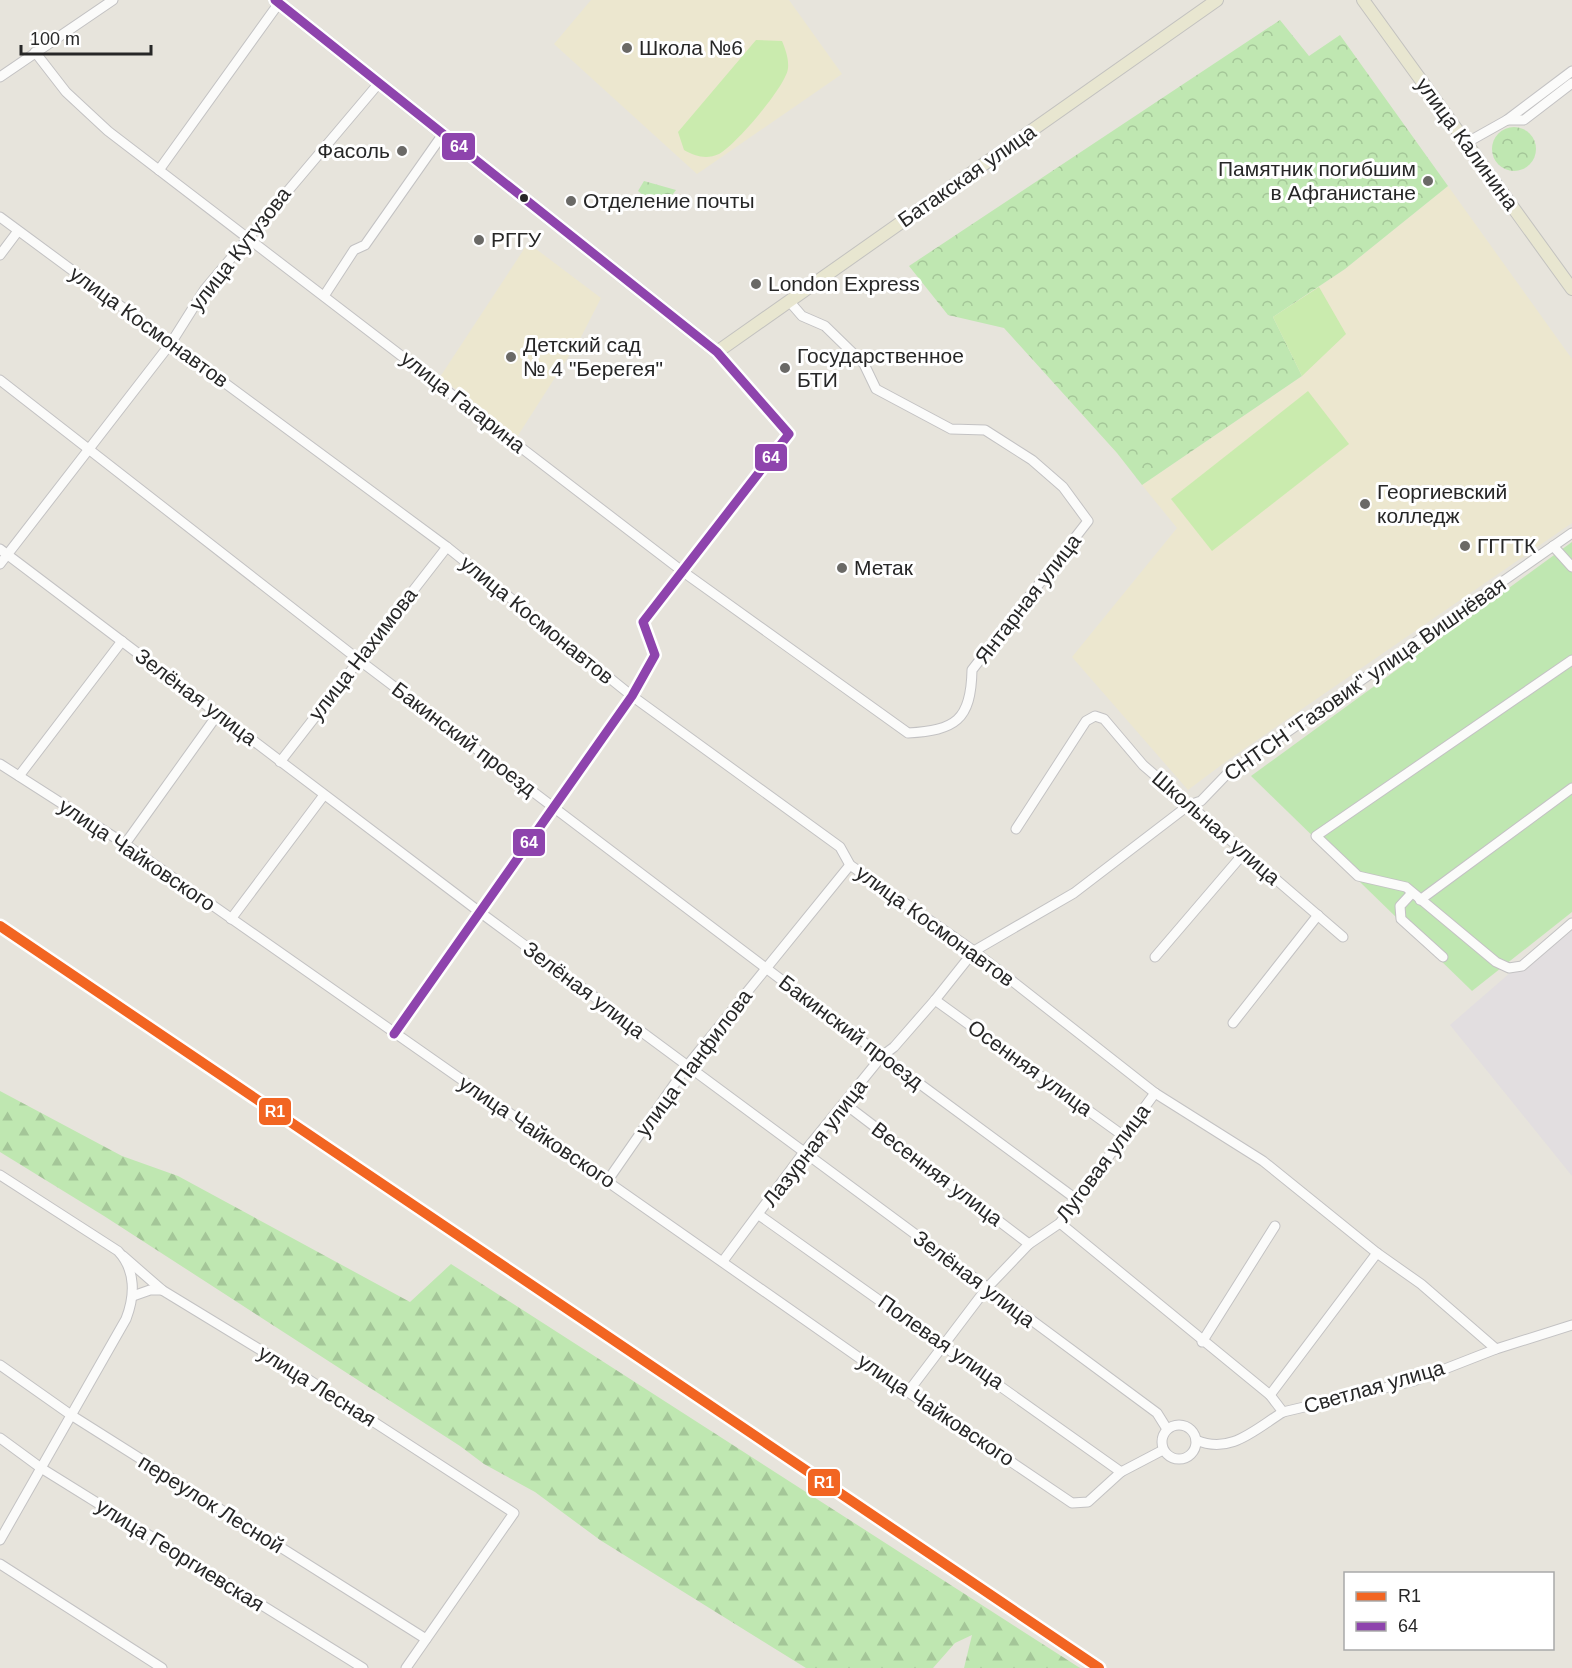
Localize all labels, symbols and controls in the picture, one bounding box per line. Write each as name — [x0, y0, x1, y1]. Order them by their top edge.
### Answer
scale bar — [21, 18, 152, 56]
text: 100 m — [30, 29, 80, 49]
place label: Школа №6 — [639, 36, 743, 59]
marker: Школа №6 — [620, 41, 634, 55]
street label: улица Калинина — [1412, 73, 1523, 215]
street label: Батакская улица — [894, 119, 1040, 232]
line badge: 64 — [441, 132, 476, 161]
text: 64 — [450, 138, 468, 155]
place label: Фасоль — [317, 139, 390, 162]
marker: Фасоль — [395, 144, 409, 158]
place label: Памятник погибшим в Афганистане — [1218, 157, 1416, 204]
marker: Памятник погибшим в Афганистане — [1421, 174, 1435, 188]
street label: улица Кутузова — [184, 182, 295, 315]
place label: Отделение почты — [583, 189, 755, 212]
unlabelled marker — [518, 192, 530, 204]
marker: Отделение почты — [564, 194, 578, 208]
place label: РГГУ — [491, 228, 542, 251]
marker: РГГУ — [472, 233, 486, 247]
street label: улица Космонавтов — [66, 261, 233, 392]
place label: London Express — [768, 272, 920, 295]
marker: London Express — [749, 277, 763, 291]
place label: Детский сад № 4 "Берегея" — [523, 333, 663, 380]
place label: Государственное БТИ — [797, 344, 964, 391]
street label: улица Гагарина — [397, 346, 530, 457]
marker: Детский сад № 4 "Берегея" — [504, 350, 518, 364]
marker: Государственное БТИ — [778, 361, 792, 375]
line badge: 64 — [754, 443, 788, 472]
text: 64 — [762, 449, 780, 466]
place label: Георгиевский колледж — [1377, 480, 1507, 527]
marker: Георгиевский колледж — [1358, 497, 1372, 511]
street label: Янтарная улица — [970, 529, 1085, 668]
place label: ГГГТК — [1477, 534, 1537, 557]
marker: ГГГТК — [1458, 539, 1472, 553]
street label: улица Космонавтов — [456, 551, 618, 688]
place label: Метак — [854, 556, 914, 579]
marker: Метак — [835, 561, 849, 575]
street label: СНТСН "Газовик" улица Вишнёвая — [1220, 572, 1510, 785]
street label: улица Нахимова — [304, 583, 422, 724]
street label: Зелёная улица — [131, 644, 262, 750]
street label: Бакинский проезд — [388, 677, 541, 800]
street label: Школьная улица — [1148, 766, 1285, 889]
street label: улица Чайковского — [55, 794, 220, 915]
line badge: 64 — [512, 828, 546, 857]
text: 64 — [520, 834, 538, 851]
street label: улица Космонавтов — [852, 860, 1019, 991]
street label: Зелёная улица — [519, 937, 650, 1043]
street label: Бакинский проезд — [775, 970, 928, 1093]
street label: улица Панфилова — [631, 985, 756, 1141]
street label: Осенняя улица — [964, 1015, 1097, 1121]
street label: улица Чайковского — [455, 1071, 620, 1192]
street label: Лазурная улица — [758, 1074, 872, 1211]
line badge: R1 — [258, 1097, 292, 1126]
street label: Луговая улица — [1051, 1099, 1154, 1226]
text: R1 — [265, 1103, 285, 1120]
street label: Весенняя улица — [868, 1117, 1007, 1230]
street label: Зелёная улица — [909, 1226, 1040, 1332]
street label: Полевая улица — [874, 1290, 1009, 1394]
street label: улица Лесная — [254, 1340, 380, 1431]
street label: улица Чайковского — [854, 1349, 1019, 1470]
street label: Светлая улица — [1301, 1355, 1447, 1418]
street label: переулок Лесной — [135, 1450, 288, 1557]
line badge: R1 — [807, 1468, 841, 1497]
text: R1 — [814, 1474, 834, 1491]
street label: улица Георгиевская — [92, 1493, 269, 1616]
legend — [1344, 1572, 1554, 1650]
text: R1 — [1398, 1586, 1421, 1606]
text: 64 — [1398, 1616, 1418, 1636]

